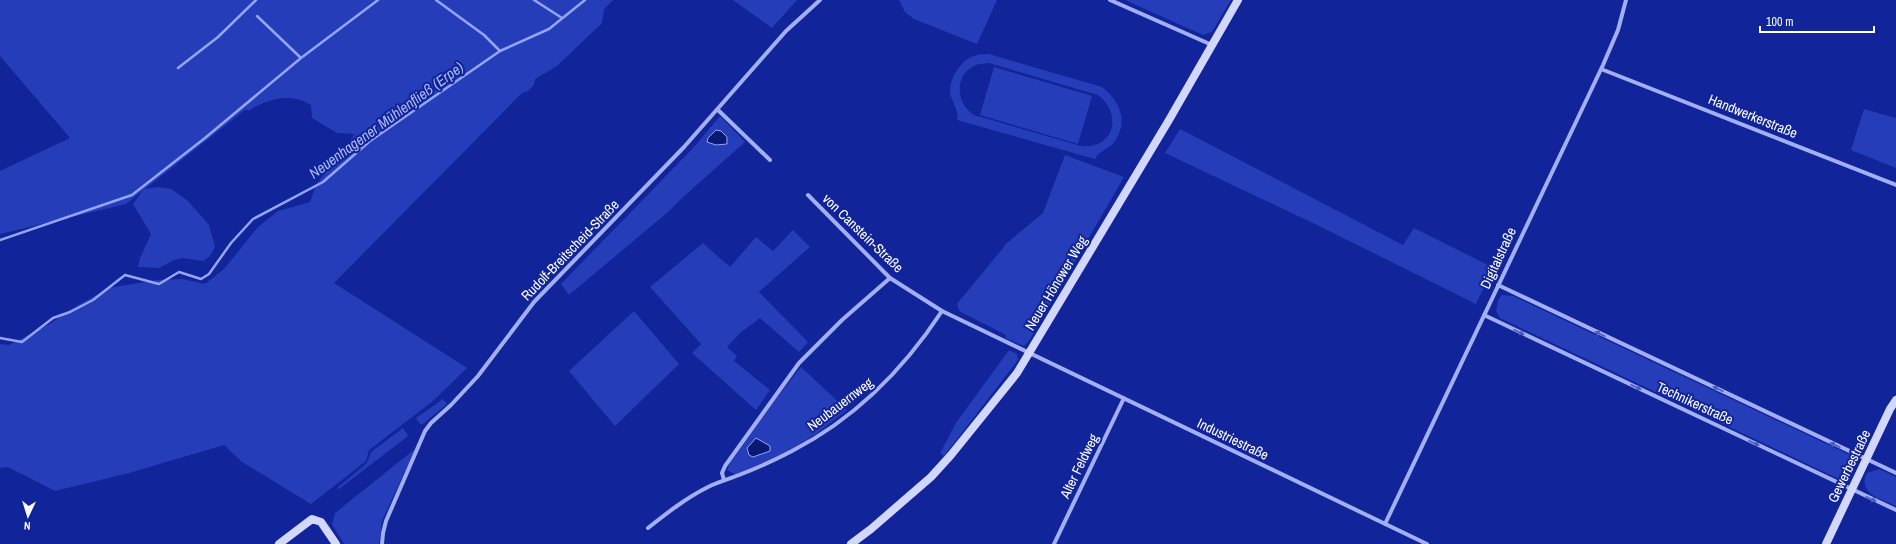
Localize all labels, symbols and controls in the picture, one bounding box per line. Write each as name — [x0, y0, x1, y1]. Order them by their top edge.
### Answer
scale bar — [1760, 8, 1874, 34]
text: 100 m — [1766, 14, 1793, 30]
water label: Neuenhagener Mühlenfließ (Erpe) — [304, 57, 468, 183]
street label: Handwerkerstraße — [1706, 90, 1800, 142]
street label: von Canstein-Straße — [819, 190, 907, 276]
street label: Rudolf-Breitscheid-Straße — [517, 196, 623, 304]
street label: Digitalstraße — [1476, 224, 1520, 292]
street label: Neuer Hönower Weg — [1021, 232, 1092, 333]
one-way arrow — [1513, 329, 1525, 335]
one-way arrow — [1595, 331, 1606, 337]
street label: Neubauernweg — [803, 373, 877, 435]
street label: Technikerstraße — [1654, 377, 1736, 429]
one-way arrow — [1631, 384, 1642, 390]
one-way arrow — [1712, 386, 1723, 392]
street label: Industriestraße — [1194, 414, 1272, 464]
street label: Gewerbestraße — [1824, 426, 1874, 506]
street label: Alter Feldweg — [1055, 430, 1103, 502]
one-way arrow — [1748, 440, 1759, 446]
one-way arrow — [1830, 442, 1841, 448]
north arrow — [8, 496, 48, 536]
one-way arrow — [1866, 496, 1877, 502]
text: N — [24, 519, 31, 533]

